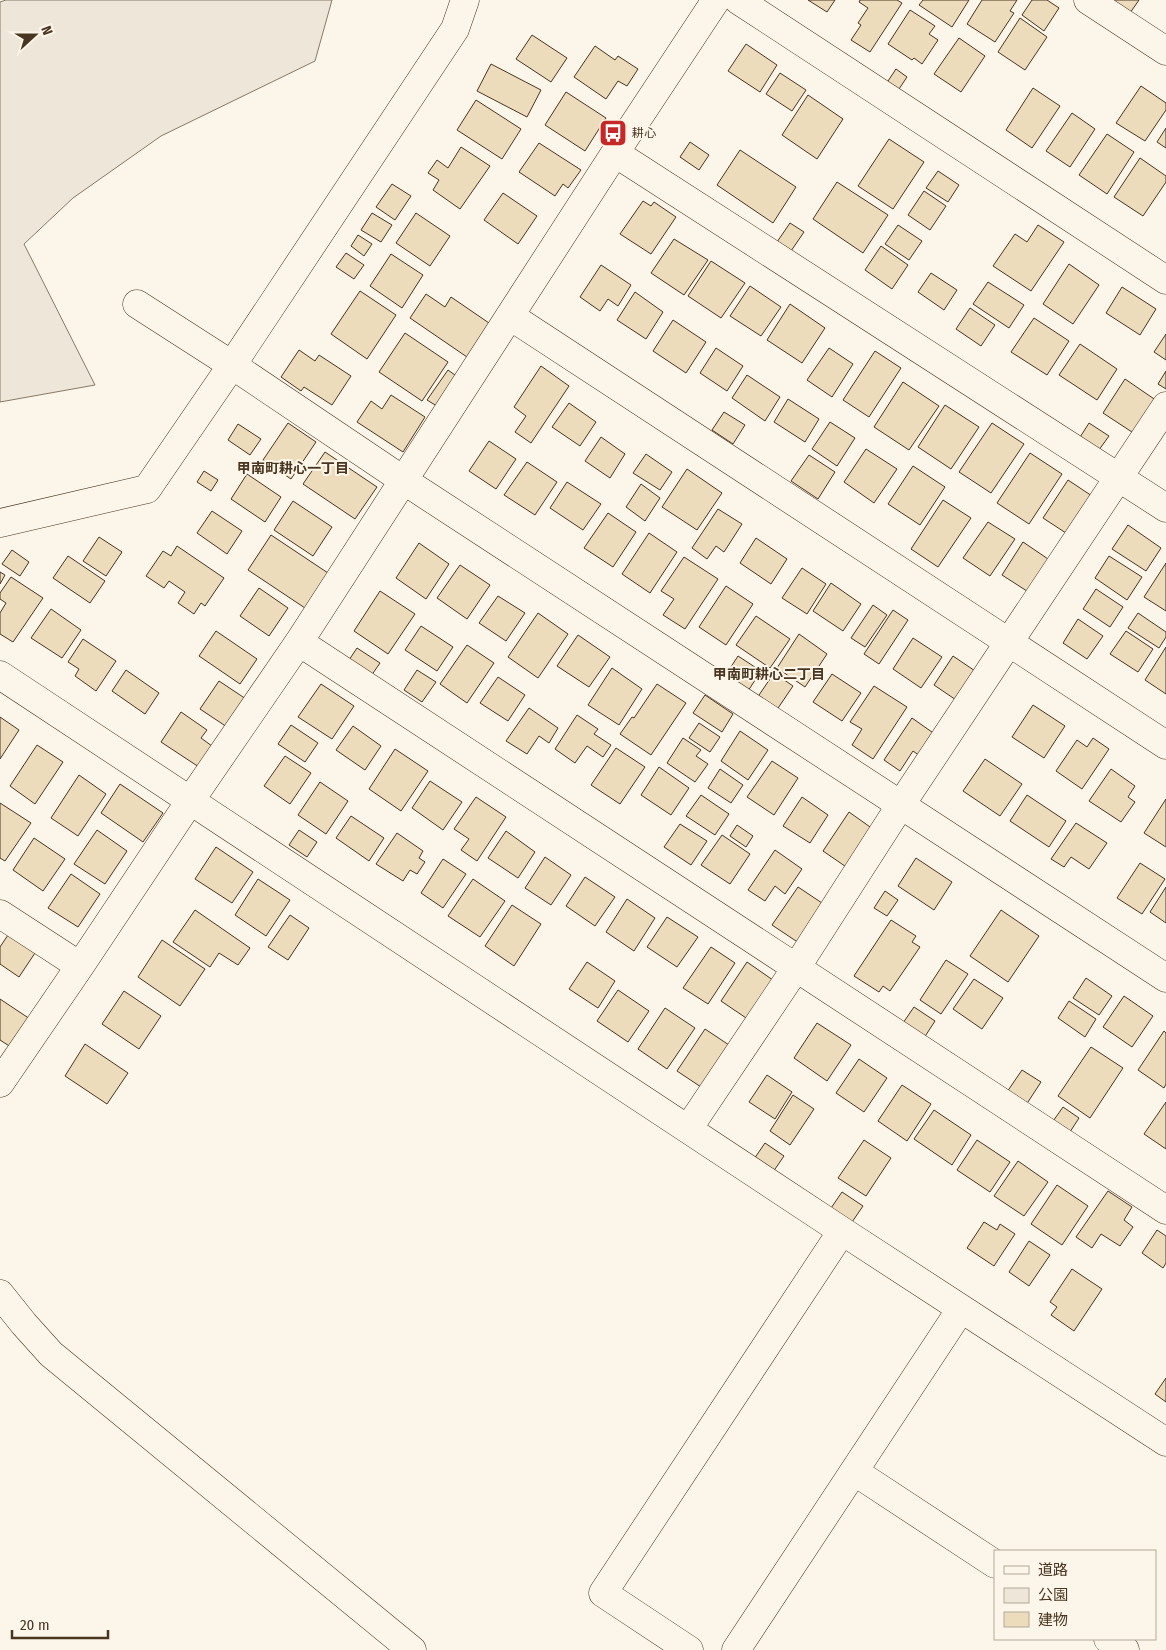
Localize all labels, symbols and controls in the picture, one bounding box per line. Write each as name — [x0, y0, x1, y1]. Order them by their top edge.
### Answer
north arrow — [10, 10, 60, 60]
text: N — [37, 24, 56, 37]
bus stop icon: 耕心 — [598, 118, 628, 148]
place label: 耕心 — [632, 126, 656, 140]
district label: 甲南町耕心一丁目 — [237, 460, 349, 477]
district label: 甲南町耕心二丁目 — [713, 666, 825, 683]
legend — [994, 1550, 1156, 1640]
text: 道路 — [1038, 1561, 1068, 1579]
text: 公園 — [1038, 1586, 1068, 1604]
scale bar — [12, 1608, 109, 1640]
text: 建物 — [1038, 1611, 1068, 1629]
text: 20 m — [20, 1616, 50, 1634]

